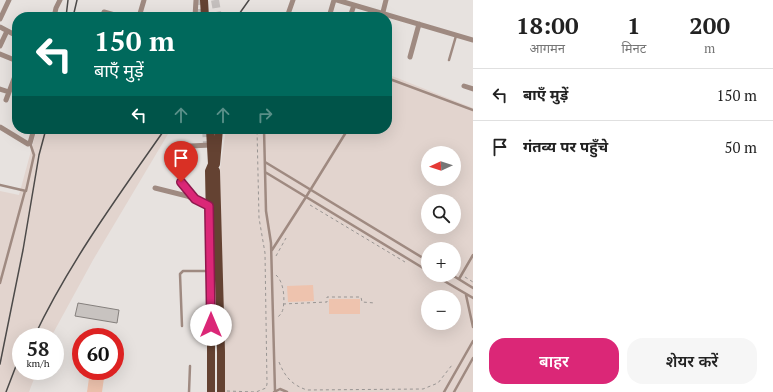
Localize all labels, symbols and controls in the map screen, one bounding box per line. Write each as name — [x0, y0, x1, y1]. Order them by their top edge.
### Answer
text: 18:00 — [516, 9, 578, 41]
text: 1 — [627, 9, 641, 41]
text: 200 — [689, 9, 730, 41]
text: 150 m — [94, 22, 175, 59]
icon: left — [28, 28, 80, 80]
text: आगमन — [529, 39, 565, 57]
text: मिनट — [621, 39, 646, 57]
text: m — [704, 39, 715, 57]
text: बाएँ मुड़ें — [94, 58, 144, 82]
icon: left — [489, 84, 511, 106]
text: बाएँ मुड़ें — [523, 84, 568, 104]
text: 150 m — [716, 85, 757, 105]
icon: left — [128, 104, 150, 126]
icon: ahead — [170, 104, 192, 126]
icon: ahead — [212, 104, 234, 126]
icon: right — [254, 104, 276, 126]
icon: arrive — [489, 136, 511, 158]
text: गंतव्य पर पहुँचे — [523, 136, 608, 156]
text: 50 m — [724, 137, 757, 157]
pin — [164, 141, 198, 182]
north arrow — [421, 146, 461, 186]
map controls — [421, 146, 461, 330]
icon: arrive — [170, 147, 192, 169]
button: search — [421, 194, 461, 234]
button: + — [421, 242, 461, 282]
button: − — [421, 290, 461, 330]
position arrow — [190, 304, 232, 346]
speed limit sign: 60 — [72, 328, 124, 380]
text: 58 — [27, 335, 49, 362]
button: बाहर — [489, 338, 619, 384]
button: शेयर करें — [627, 338, 757, 384]
text: km/h — [26, 357, 50, 370]

